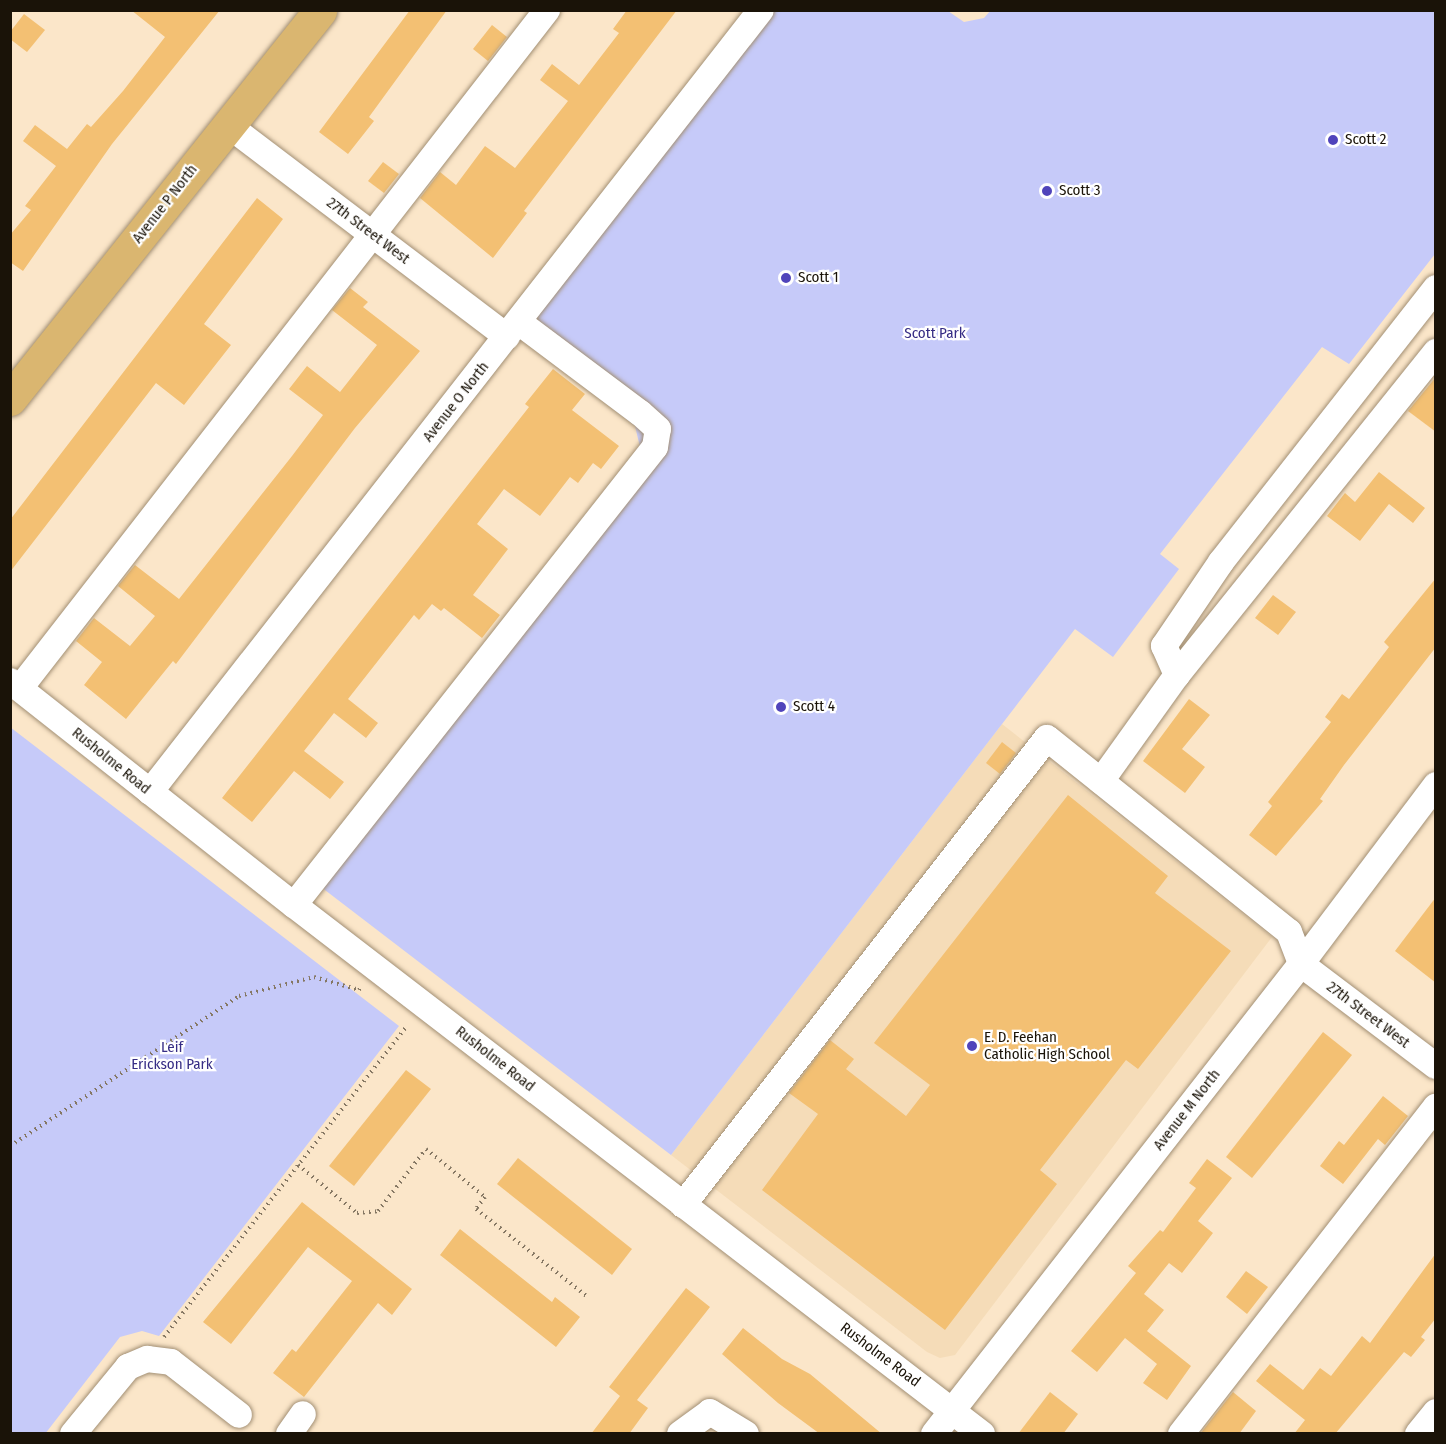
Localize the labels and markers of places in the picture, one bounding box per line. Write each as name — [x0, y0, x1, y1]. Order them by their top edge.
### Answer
place label: Scott 2 — [1345, 131, 1386, 149]
marker: Scott 2 — [1326, 133, 1340, 147]
place label: Scott 3 — [1059, 182, 1101, 200]
marker: Scott 3 — [1040, 184, 1054, 198]
place label: Scott 1 — [798, 269, 839, 287]
marker: Scott 1 — [779, 271, 793, 285]
place label: Scott 4 — [793, 698, 835, 716]
marker: Scott 4 — [774, 700, 788, 714]
place label: E. D. Feehan Catholic High School — [984, 1028, 1110, 1063]
marker: E. D. Feehan Catholic High School — [965, 1039, 979, 1053]

